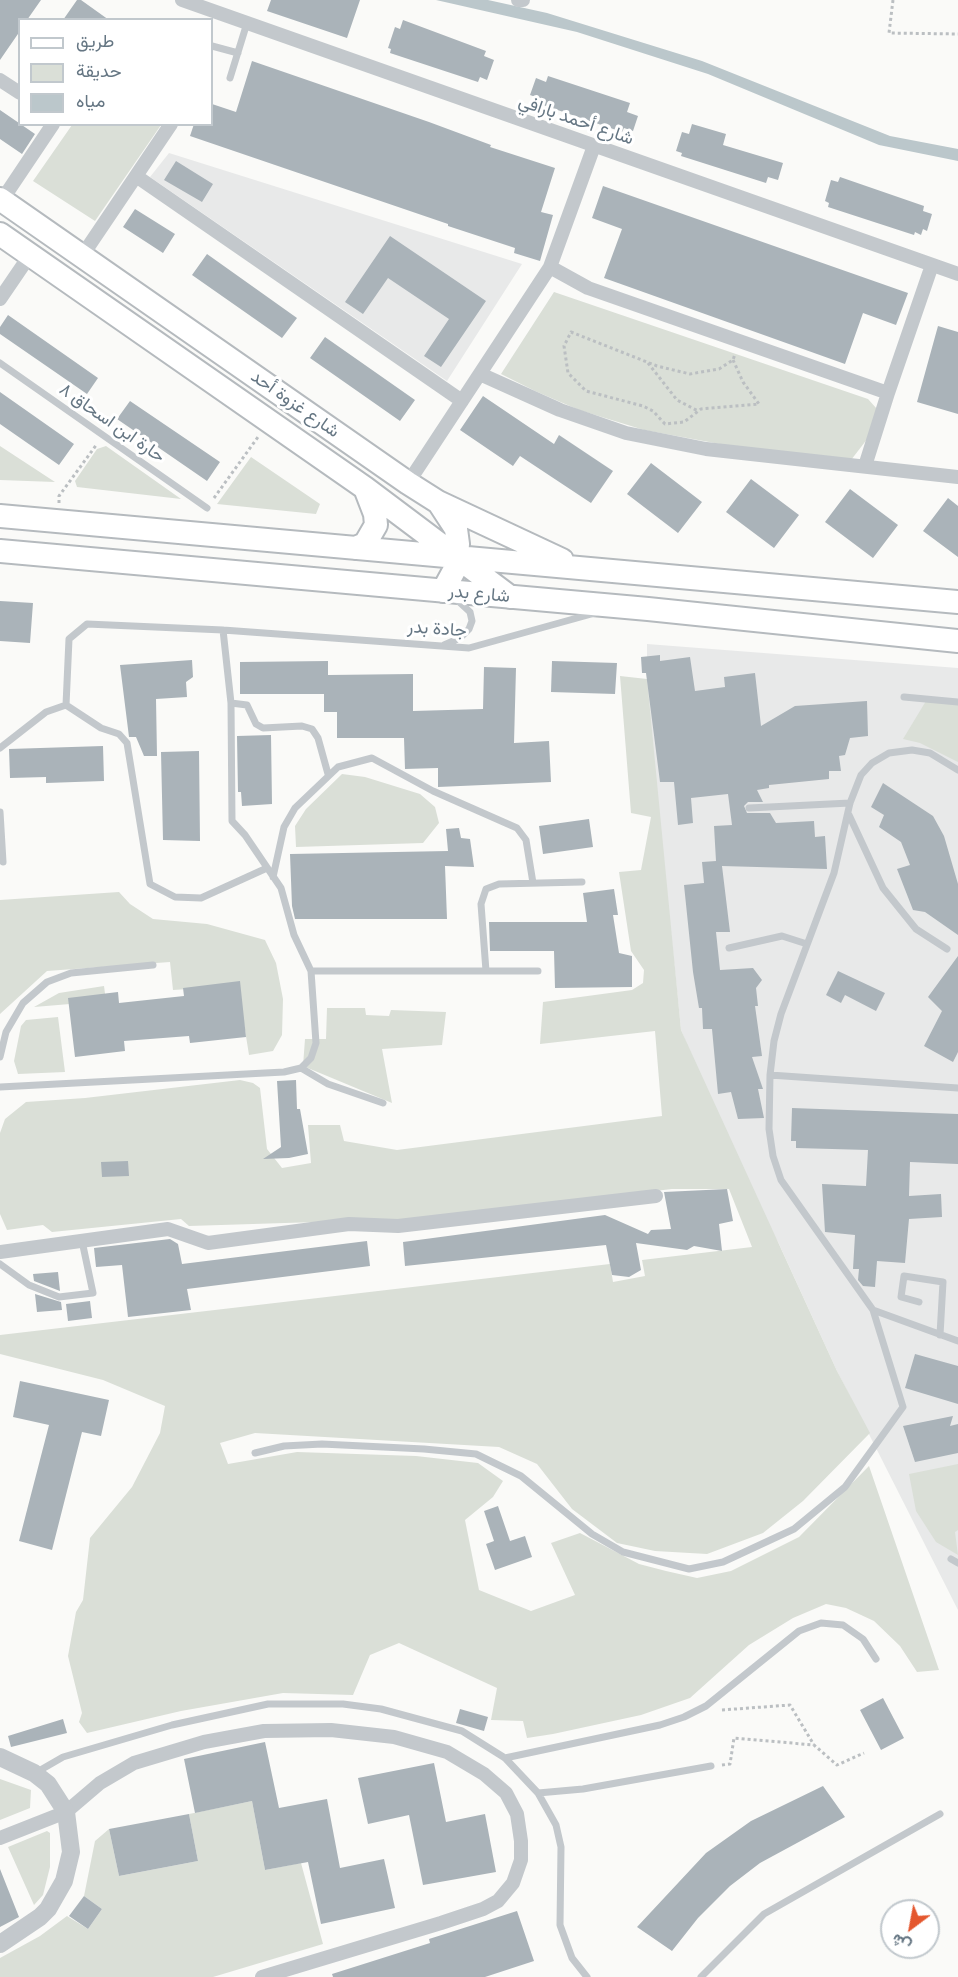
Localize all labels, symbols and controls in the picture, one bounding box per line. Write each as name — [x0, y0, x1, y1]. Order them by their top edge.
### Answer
legend — [18, 18, 213, 126]
text: طريق — [76, 30, 114, 52]
text: حديقة — [76, 60, 122, 82]
text: مياه — [76, 90, 105, 112]
street label: شارع أحمد بارافي — [516, 90, 636, 150]
street label: شارع غزوة أحد — [246, 366, 344, 442]
street label: حارة ابن اسحاق ٨ — [55, 379, 169, 467]
street label: شارع بدر — [447, 581, 511, 607]
street label: جادة بدر — [407, 616, 467, 642]
north arrow — [880, 1899, 940, 1959]
text: ش — [888, 1930, 914, 1956]

